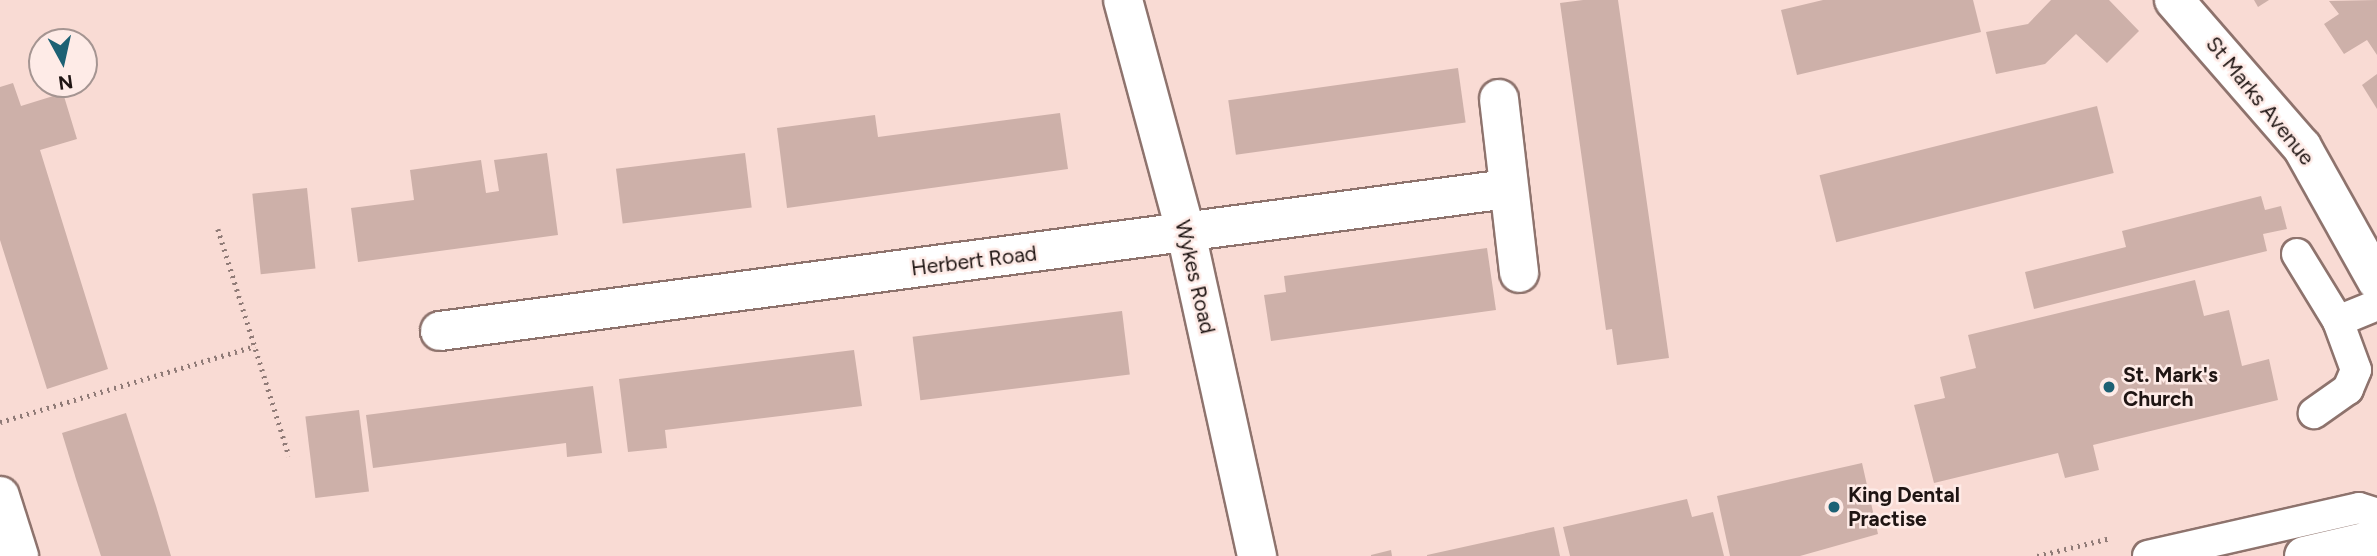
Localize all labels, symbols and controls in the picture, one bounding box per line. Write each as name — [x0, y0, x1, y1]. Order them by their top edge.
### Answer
north arrow — [28, 28, 98, 98]
street label: St Marks Avenue — [2201, 32, 2319, 170]
text: N — [57, 70, 75, 95]
street label: Wykes Road — [1170, 218, 1220, 336]
street label: Herbert Road — [910, 241, 1038, 281]
place label: St. Mark's Church — [2123, 362, 2218, 412]
marker: St. Mark's Church — [2101, 379, 2117, 395]
place label: King Dental Practise — [1848, 482, 1960, 532]
marker: King Dental Practise — [1826, 499, 1842, 515]

